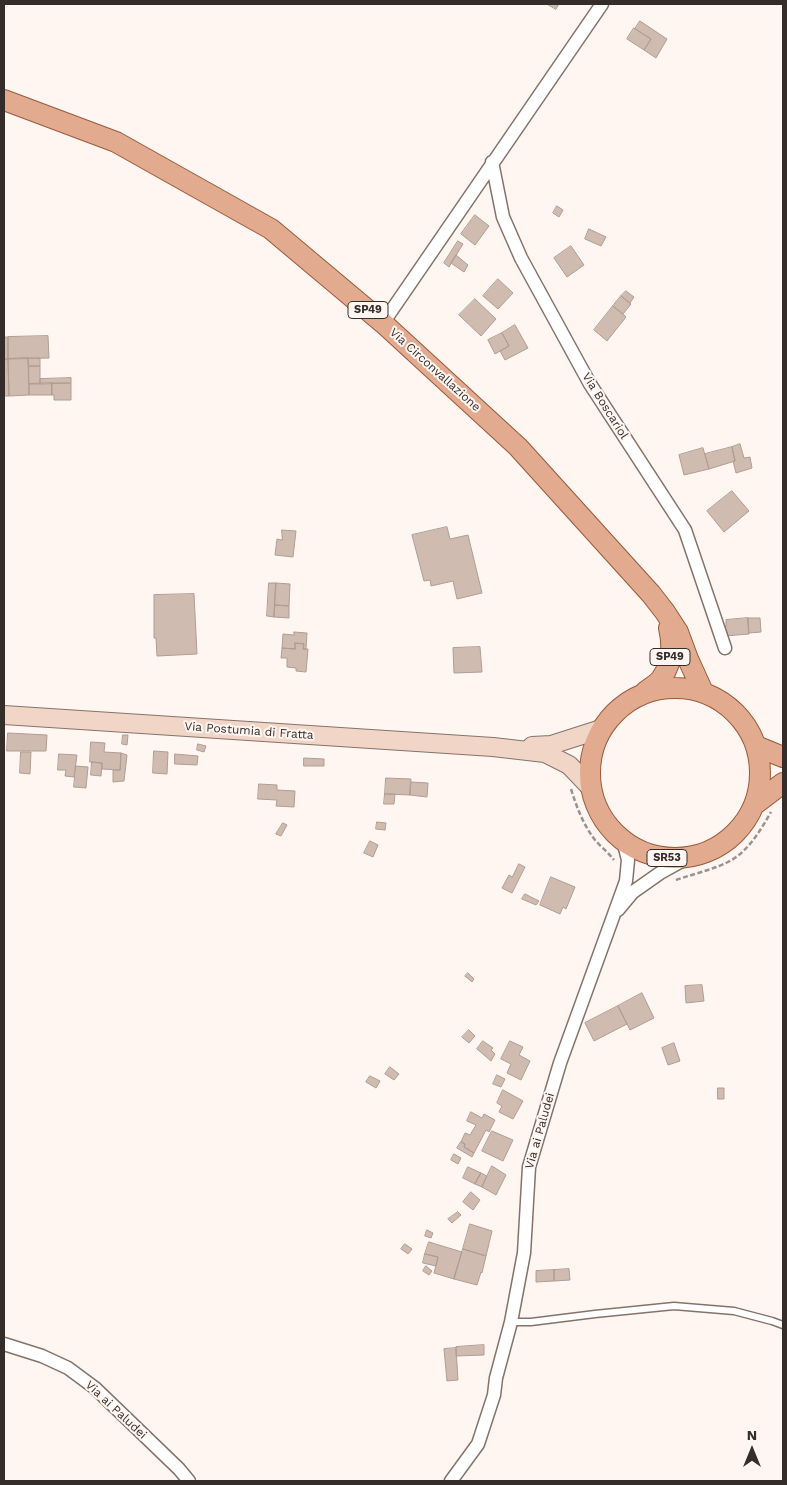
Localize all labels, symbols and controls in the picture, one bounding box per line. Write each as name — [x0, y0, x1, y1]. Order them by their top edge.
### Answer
road number: SP49 — [348, 302, 388, 318]
street label: Via Circonvallazione — [387, 325, 483, 415]
street label: Via Boscariol — [579, 370, 631, 442]
road number: SP49 — [650, 649, 690, 666]
street label: Via Postumia di Fratta — [184, 719, 314, 743]
road number: SR53 — [647, 850, 687, 866]
street label: Via ai Paludei — [522, 1091, 558, 1171]
street label: Via ai Paludei — [82, 1378, 150, 1442]
north arrow — [727, 1425, 777, 1475]
text: N — [747, 1427, 757, 1443]

